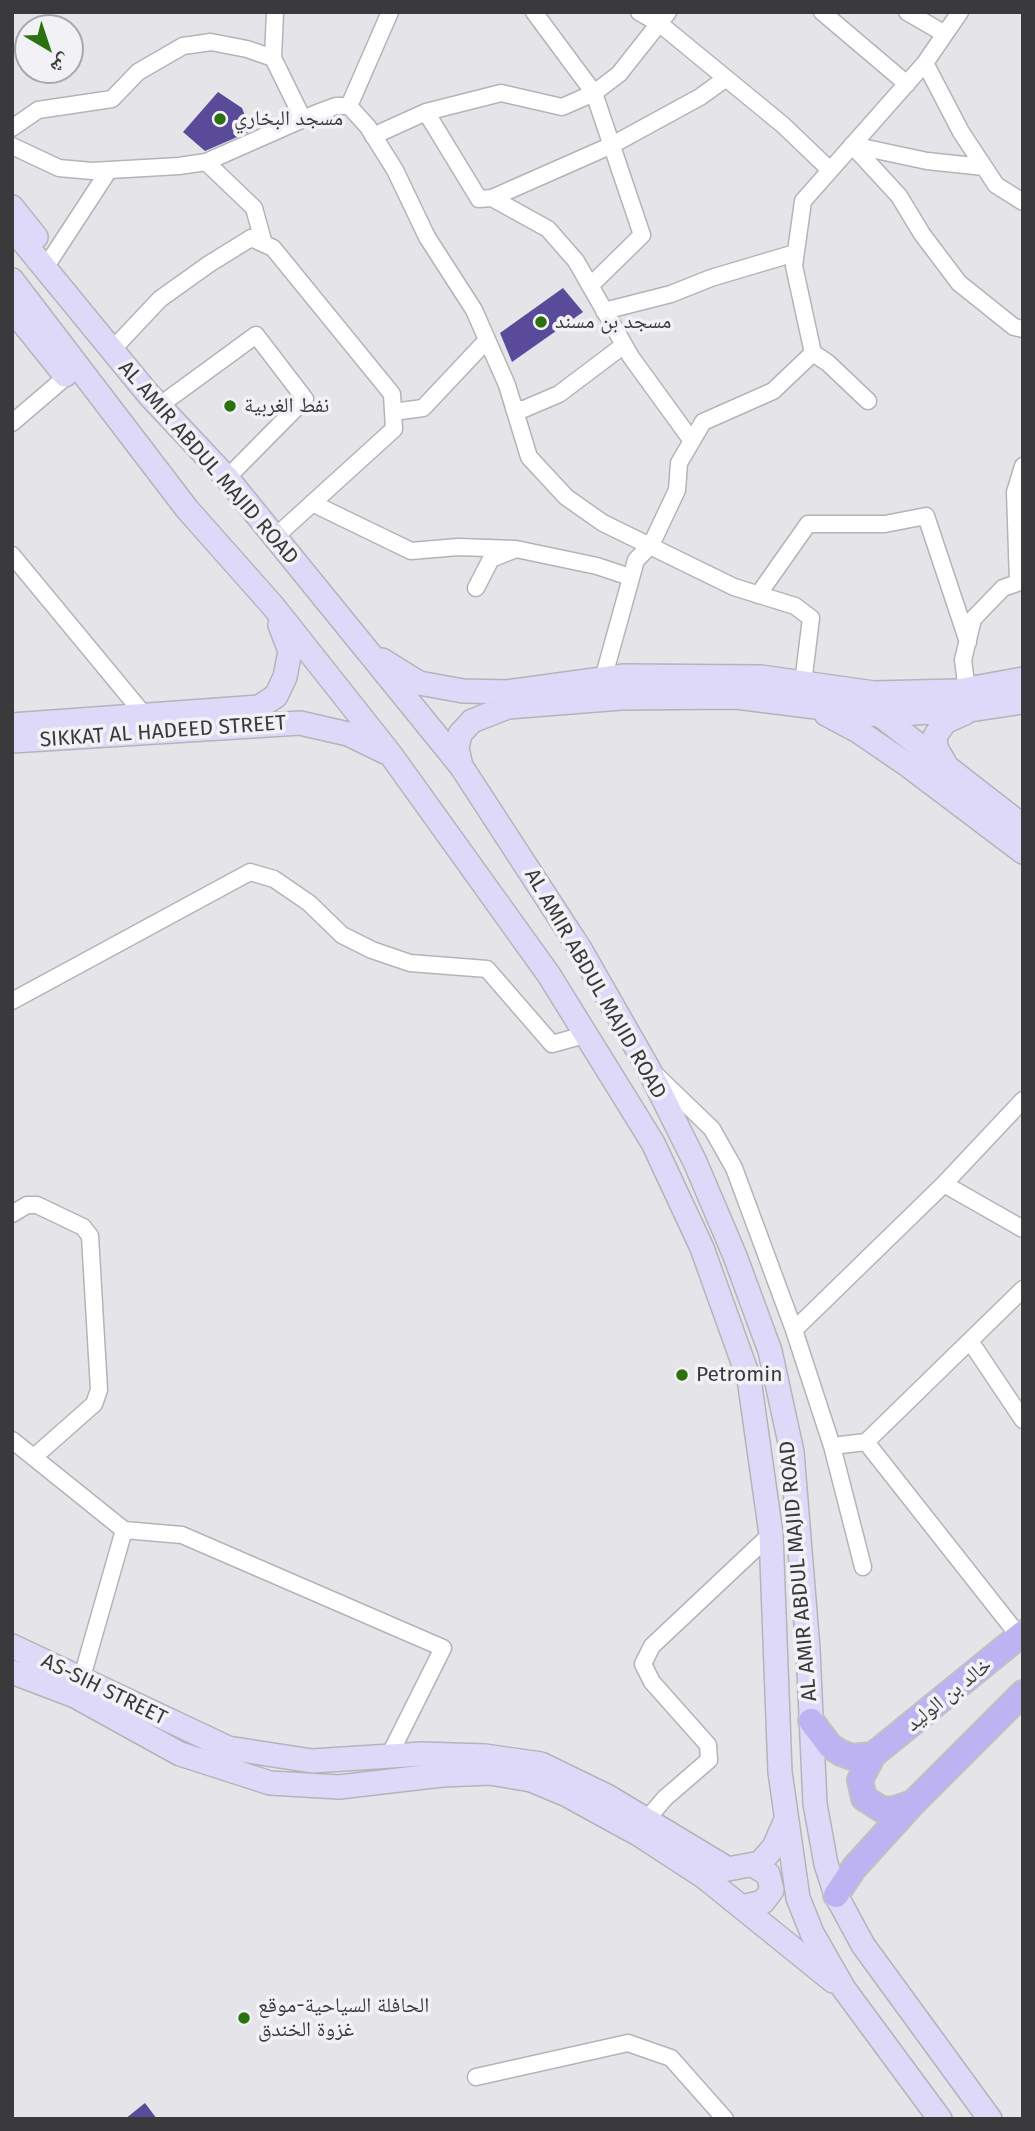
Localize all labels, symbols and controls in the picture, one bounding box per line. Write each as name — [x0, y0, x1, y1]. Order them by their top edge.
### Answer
north arrow — [14, 14, 84, 84]
text: ش — [46, 49, 76, 79]
place label: مسجد البخاري — [234, 106, 343, 132]
marker: مسجد البخاري — [212, 111, 228, 127]
place label: مسجد بن مسند — [555, 309, 671, 335]
marker: مسجد بن مسند — [533, 314, 549, 330]
street label: AL AMIR ABDUL MAJID ROAD — [113, 356, 303, 570]
place label: نفط الغربية — [244, 393, 329, 419]
marker: نفط الغربية — [222, 398, 238, 414]
street label: SIKKAT AL HADEED STREET — [39, 711, 287, 753]
street label: AL AMIR ABDUL MAJID ROAD — [519, 864, 671, 1104]
place label: Petromin — [696, 1362, 783, 1388]
marker: Petromin — [674, 1367, 690, 1383]
street label: AL AMIR ABDUL MAJID ROAD — [775, 1440, 823, 1702]
street label: AS-SIH STREET — [37, 1649, 171, 1731]
street label: خالد بن الوليد — [901, 1653, 997, 1737]
place label: الحافلة السياحية-موقع غزوة الخندق — [258, 1993, 429, 2043]
marker: الحافلة السياحية-موقع غزوة الخندق — [236, 2010, 252, 2026]

